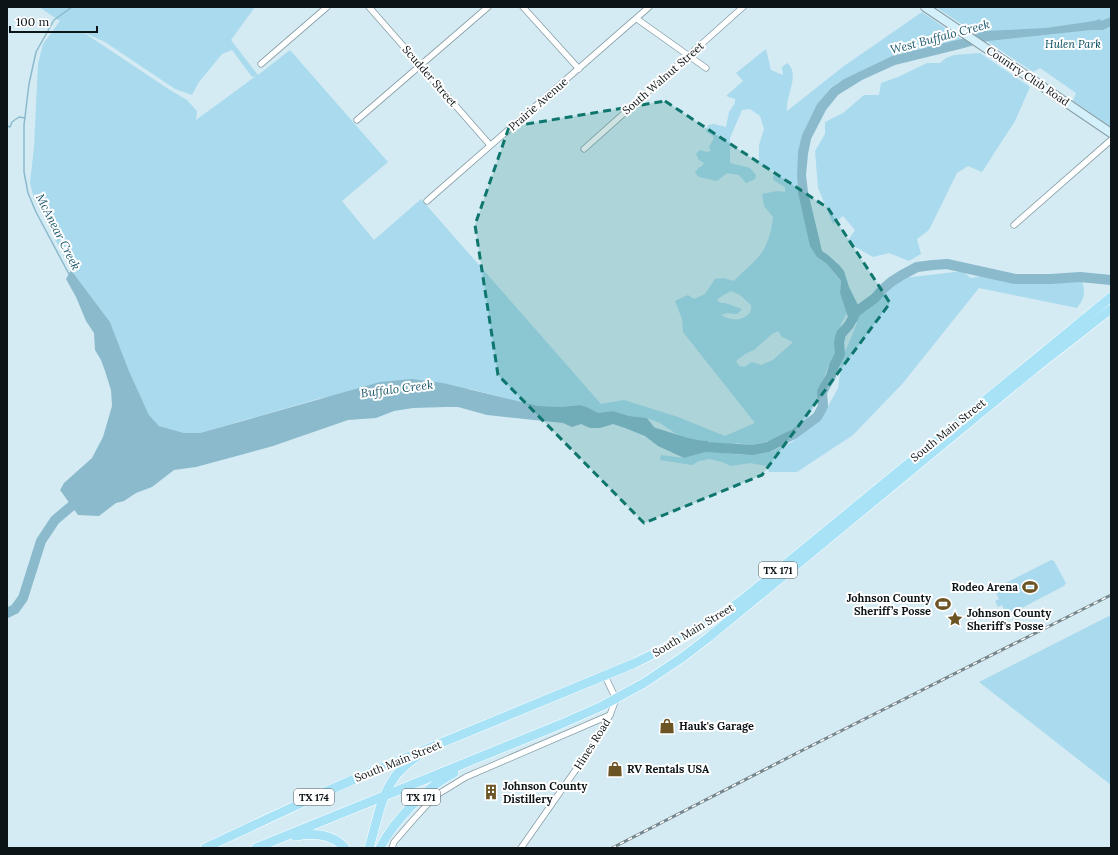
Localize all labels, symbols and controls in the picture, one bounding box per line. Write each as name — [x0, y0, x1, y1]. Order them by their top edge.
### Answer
scale bar — [10, 8, 97, 34]
text: 100 m — [16, 14, 49, 29]
water label: West Buffalo Creek — [888, 16, 991, 57]
park label: Hulen Park — [1045, 37, 1101, 51]
street label: South Walnut Street — [619, 38, 707, 117]
street label: Scudder Street — [400, 42, 461, 110]
street label: Country Club Road — [984, 43, 1073, 109]
street label: Prairie Avenue — [505, 74, 571, 134]
water label: McAnear Creek — [33, 191, 84, 272]
water label: Buffalo Creek — [360, 377, 434, 400]
street label: South Main Street — [908, 395, 989, 465]
road number: TX 171 — [759, 562, 797, 578]
sports icon: Rodeo Arena — [1021, 578, 1039, 596]
place label: Rodeo Arena — [952, 580, 1018, 594]
place label: Johnson County Sheriff’s Posse — [847, 591, 932, 618]
sports icon: Johnson County Sheriff’s Posse — [934, 595, 952, 613]
street label: South Main Street — [650, 600, 737, 660]
place label: Johnson County Sheriff's Posse — [967, 606, 1052, 633]
place icon: Johnson County Sheriff's Posse — [946, 610, 964, 628]
street label: Hines Road — [571, 715, 613, 772]
shop icon: Hauk's Garage — [658, 717, 676, 735]
place label: Hauk's Garage — [679, 719, 754, 733]
street label: South Main Street — [352, 737, 444, 785]
shop icon: RV Rentals USA — [606, 760, 624, 778]
place label: RV Rentals USA — [627, 762, 710, 776]
place label: Johnson County Distillery — [503, 779, 588, 806]
building icon: Johnson County Distillery — [482, 783, 500, 801]
road number: TX 174 — [294, 789, 334, 805]
road number: TX 171 — [402, 789, 440, 805]

